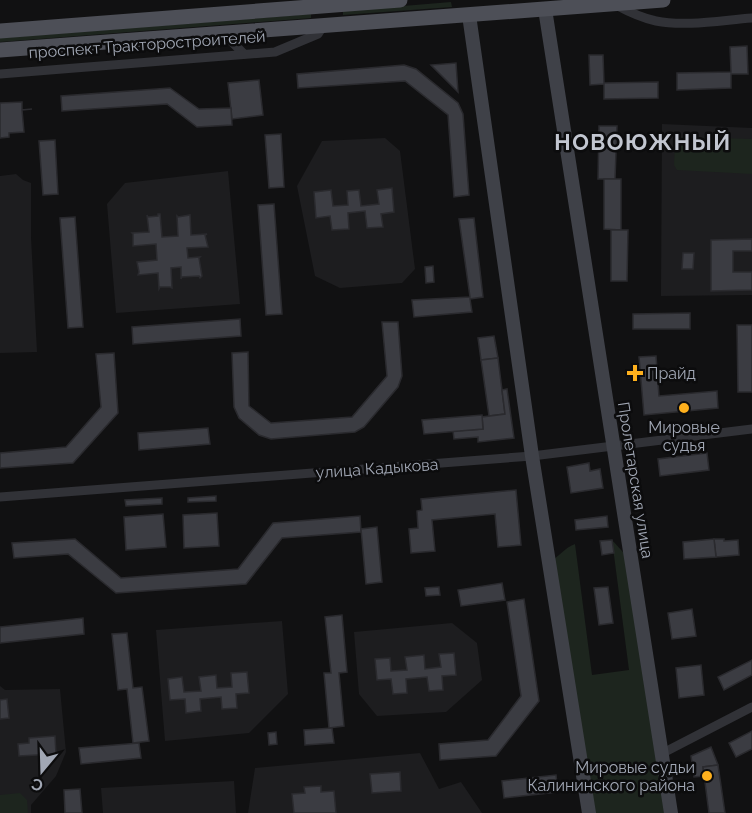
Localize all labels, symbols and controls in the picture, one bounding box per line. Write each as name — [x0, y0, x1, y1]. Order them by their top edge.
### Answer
street label: проспект Тракторостроителей — [28, 27, 266, 62]
district label: НОВОЮЖНЫЙ — [554, 129, 732, 155]
place label: Прайд — [647, 364, 696, 383]
marker: Прайд — [628, 366, 642, 380]
street label: Пролетарская улица — [614, 400, 657, 560]
marker: Мировые судья — [677, 401, 691, 415]
place label: Мировые судья — [648, 418, 720, 455]
street label: улица Кадыкова — [315, 455, 439, 482]
north arrow — [12, 741, 72, 801]
place label: Мировые судьи Калининского района — [527, 758, 695, 795]
marker: Мировые судьи Калининского района — [700, 769, 714, 783]
text: С — [29, 774, 46, 795]

